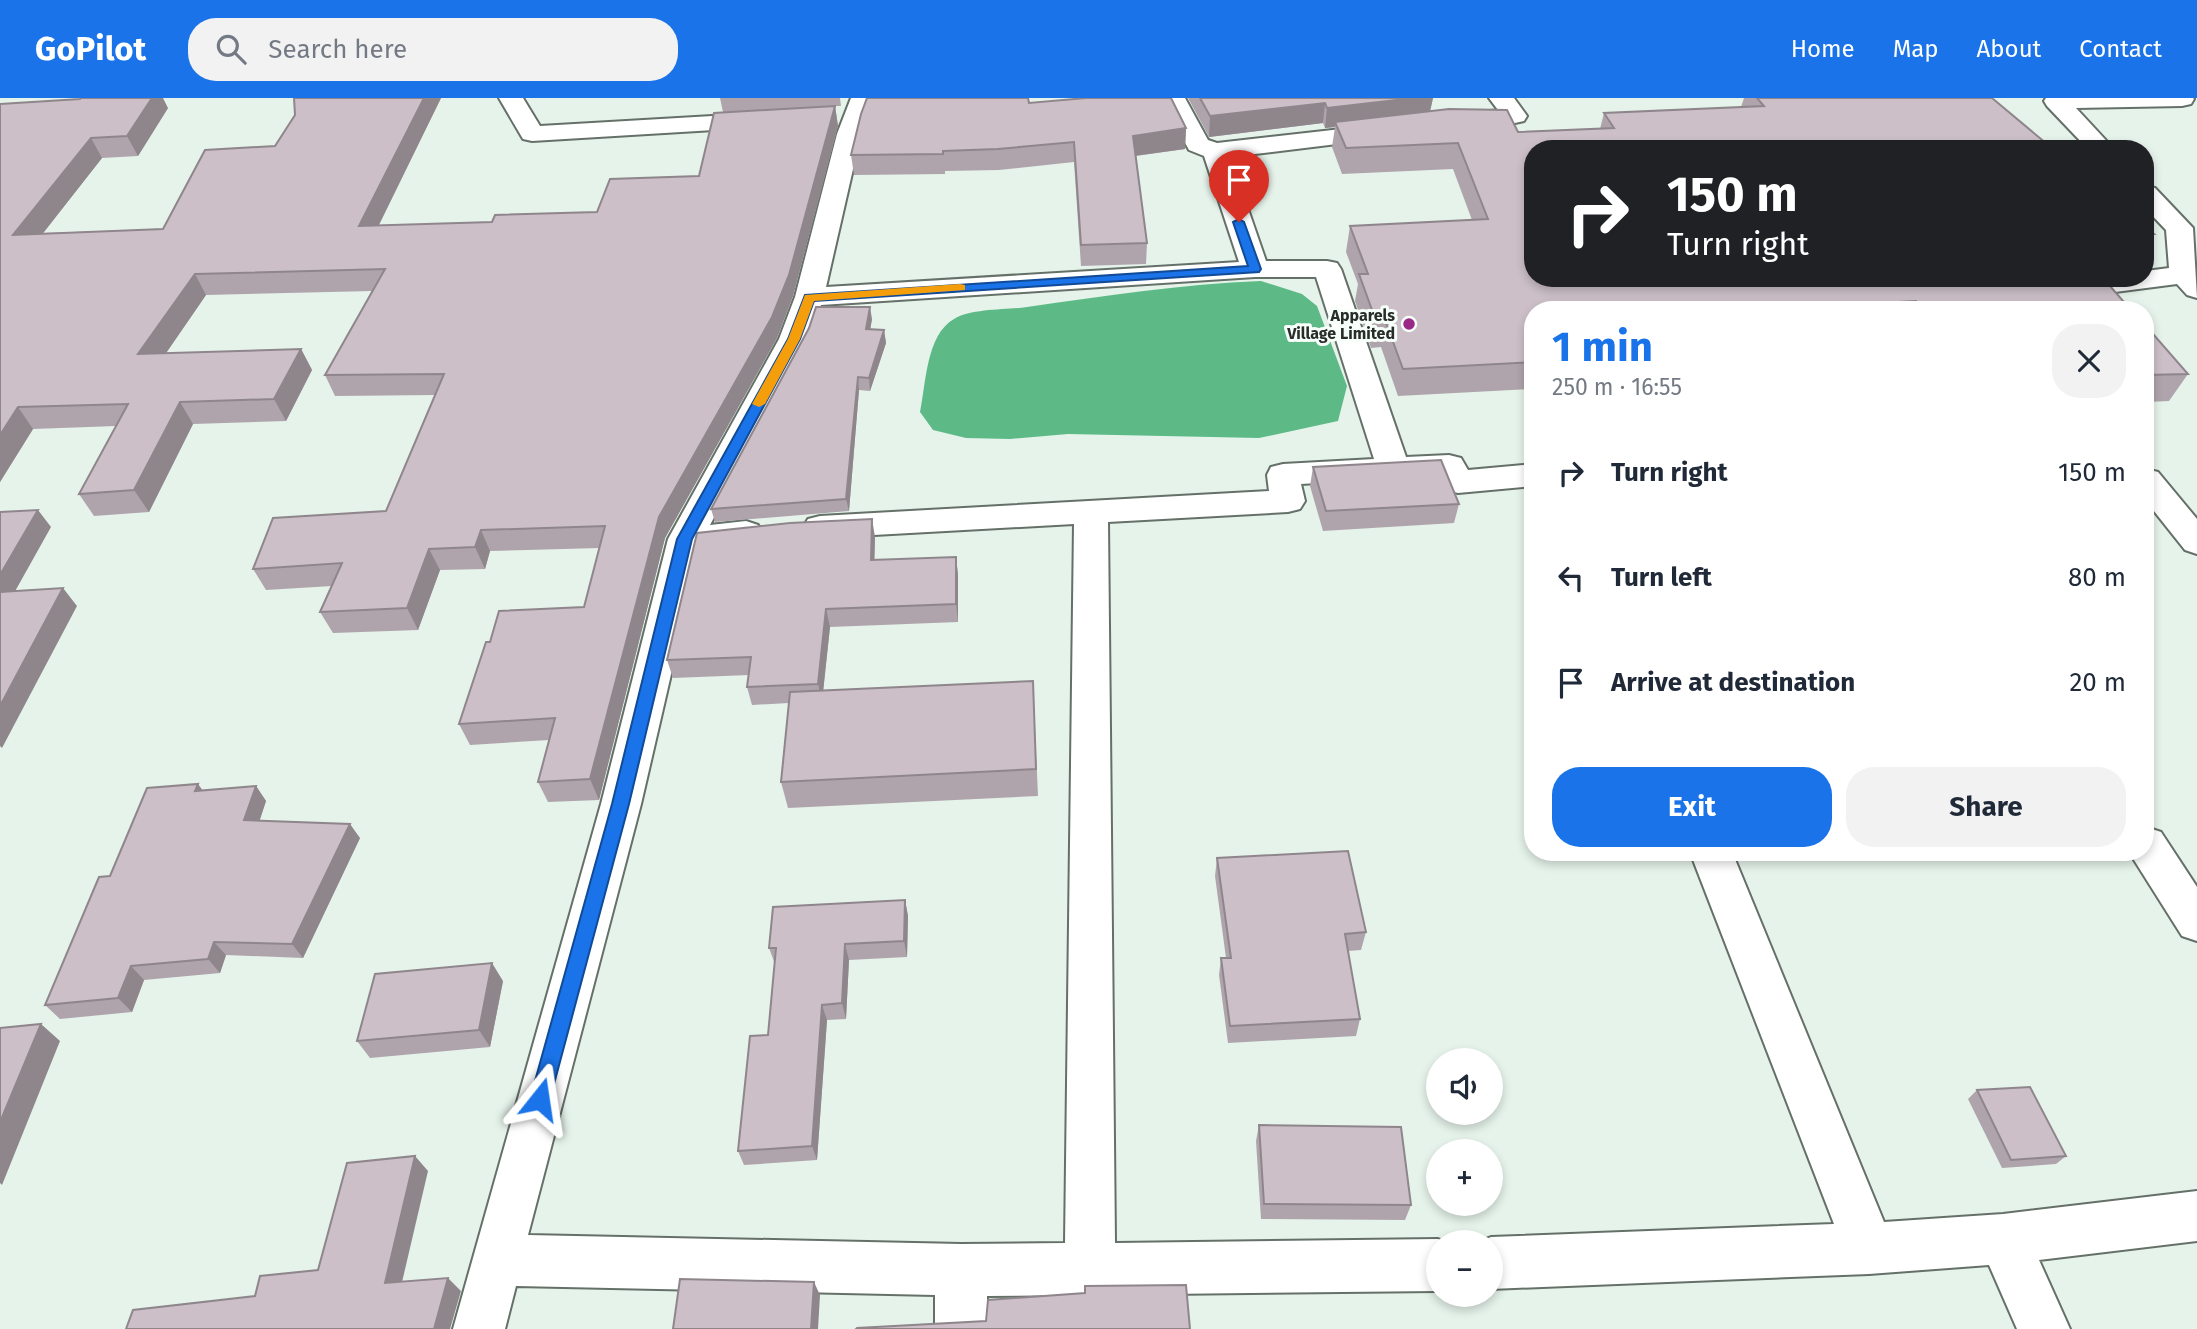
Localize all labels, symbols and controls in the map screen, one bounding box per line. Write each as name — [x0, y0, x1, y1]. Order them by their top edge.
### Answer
search box — [188, 18, 678, 81]
text: GoPilot — [35, 29, 146, 69]
icon: search — [212, 30, 250, 68]
text: Search here — [268, 34, 407, 65]
text: Home — [1791, 35, 1855, 63]
text: Map — [1893, 35, 1939, 63]
text: About — [1977, 35, 2041, 63]
text: Contact — [2079, 35, 2162, 63]
pin — [1209, 150, 1269, 222]
icon: arrive — [1220, 161, 1258, 199]
text: 150 m — [1667, 165, 1798, 224]
icon: right — [1552, 168, 1643, 259]
text: Turn right — [1667, 225, 1809, 263]
place label: Apparels Village Limited — [1286, 306, 1395, 343]
marker: Apparels Village Limited — [1401, 316, 1417, 332]
text: 1 min — [1552, 322, 1653, 372]
button: close — [2052, 324, 2126, 398]
text: 250 m · 16:55 — [1552, 373, 1682, 401]
icon: right — [1552, 454, 1590, 492]
text: Turn right — [1611, 457, 1728, 488]
text: 150 m — [2058, 457, 2126, 488]
icon: left — [1552, 559, 1590, 597]
text: Turn left — [1611, 562, 1712, 593]
text: 80 m — [2068, 562, 2126, 593]
icon: arrive — [1552, 664, 1590, 702]
text: Arrive at destination — [1611, 667, 1855, 698]
text: 20 m — [2069, 667, 2126, 698]
button: Exit — [1552, 767, 1832, 847]
button: Share — [1846, 767, 2126, 847]
map controls — [1426, 1048, 1503, 1307]
button: sound — [1426, 1048, 1503, 1125]
position arrow — [503, 1062, 577, 1136]
button: + — [1426, 1139, 1503, 1216]
button: − — [1426, 1230, 1503, 1307]

